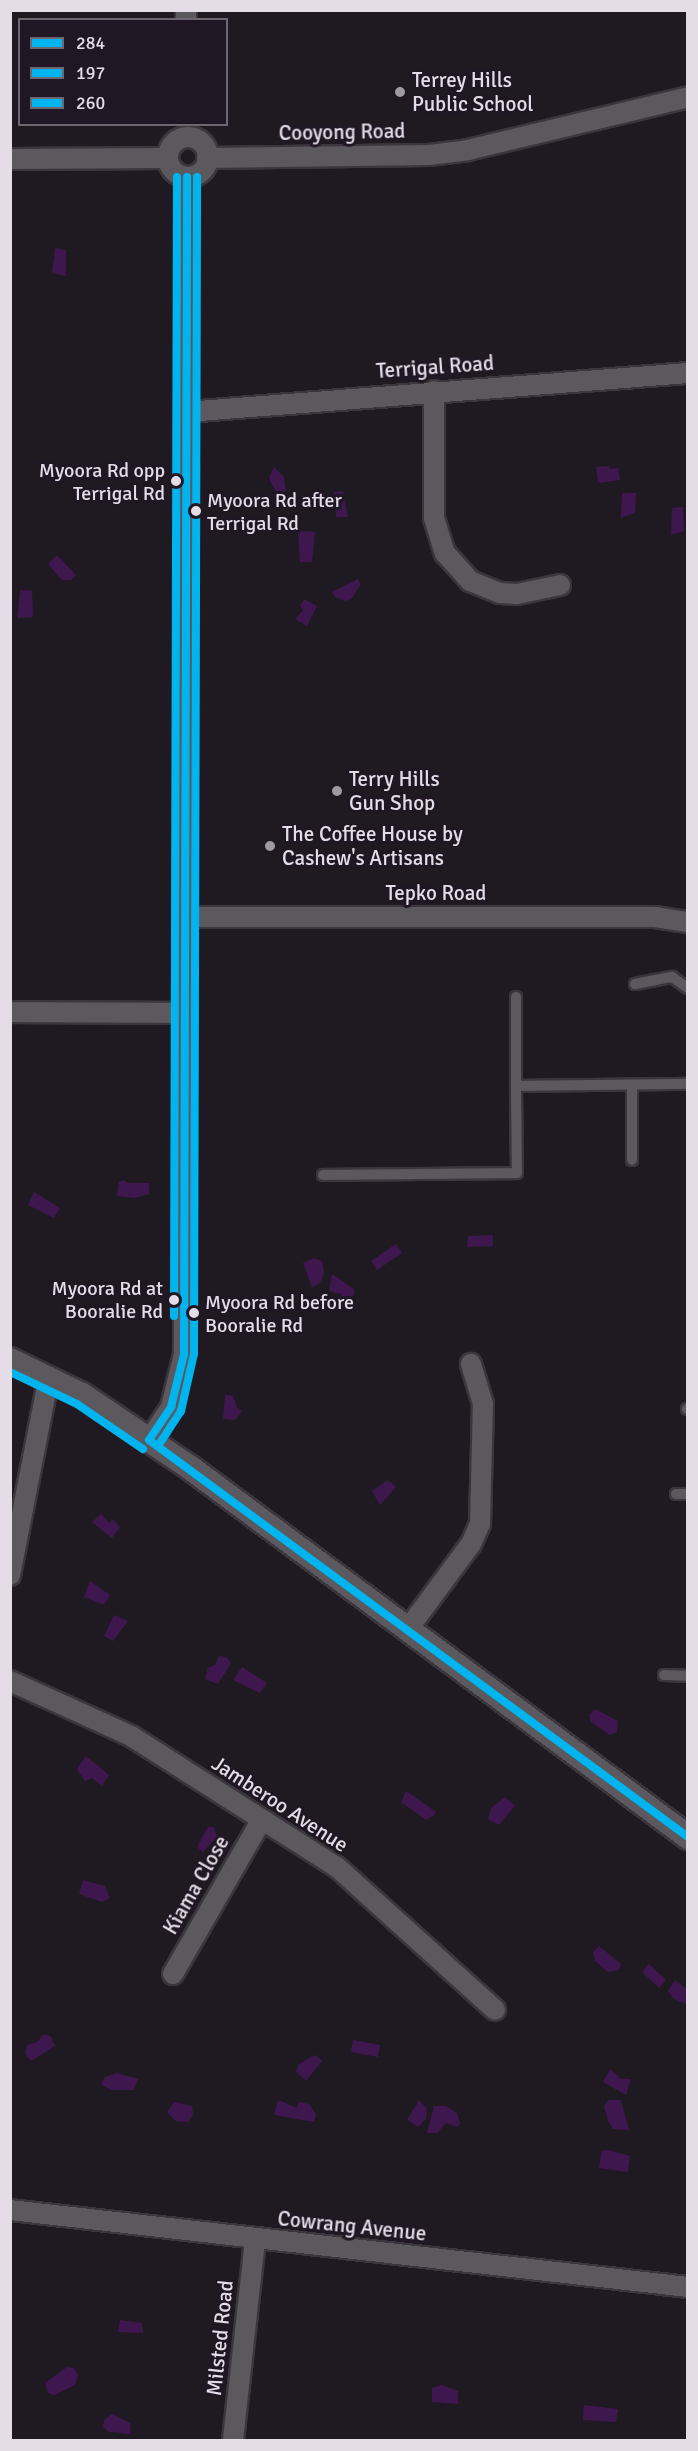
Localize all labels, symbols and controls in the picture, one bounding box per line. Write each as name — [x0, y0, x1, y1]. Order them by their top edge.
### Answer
legend — [18, 18, 228, 126]
text: 284 — [76, 32, 105, 54]
text: 197 — [76, 62, 105, 84]
place label: Terrey Hills Public School — [412, 67, 533, 117]
marker: Terrey Hills Public School — [393, 85, 407, 99]
text: 260 — [76, 92, 105, 114]
street label: Cooyong Road — [278, 118, 406, 146]
street label: Terrigal Road — [375, 350, 495, 384]
place label: Myoora Rd opp Terrigal Rd — [39, 458, 165, 505]
marker: Myoora Rd opp Terrigal Rd — [170, 475, 182, 487]
place label: Myoora Rd after Terrigal Rd — [207, 488, 342, 535]
marker: Myoora Rd after Terrigal Rd — [190, 505, 202, 517]
place label: Terry Hills Gun Shop — [349, 766, 440, 816]
marker: Terry Hills Gun Shop — [330, 784, 344, 798]
place label: The Coffee House by Cashew's Artisans — [282, 821, 463, 871]
marker: The Coffee House by Cashew's Artisans — [263, 839, 277, 853]
street label: Tepko Road — [386, 880, 486, 906]
place label: Myoora Rd at Booralie Rd — [52, 1276, 163, 1323]
place label: Myoora Rd before Booralie Rd — [205, 1290, 354, 1337]
marker: Myoora Rd at Booralie Rd — [168, 1294, 180, 1306]
marker: Myoora Rd before Booralie Rd — [188, 1307, 200, 1319]
street label: Jamberoo Avenue — [207, 1751, 353, 1857]
street label: Kiama Close — [158, 1831, 234, 1939]
street label: Cowrang Avenue — [276, 2206, 428, 2246]
street label: Milsted Road — [201, 2279, 239, 2397]

